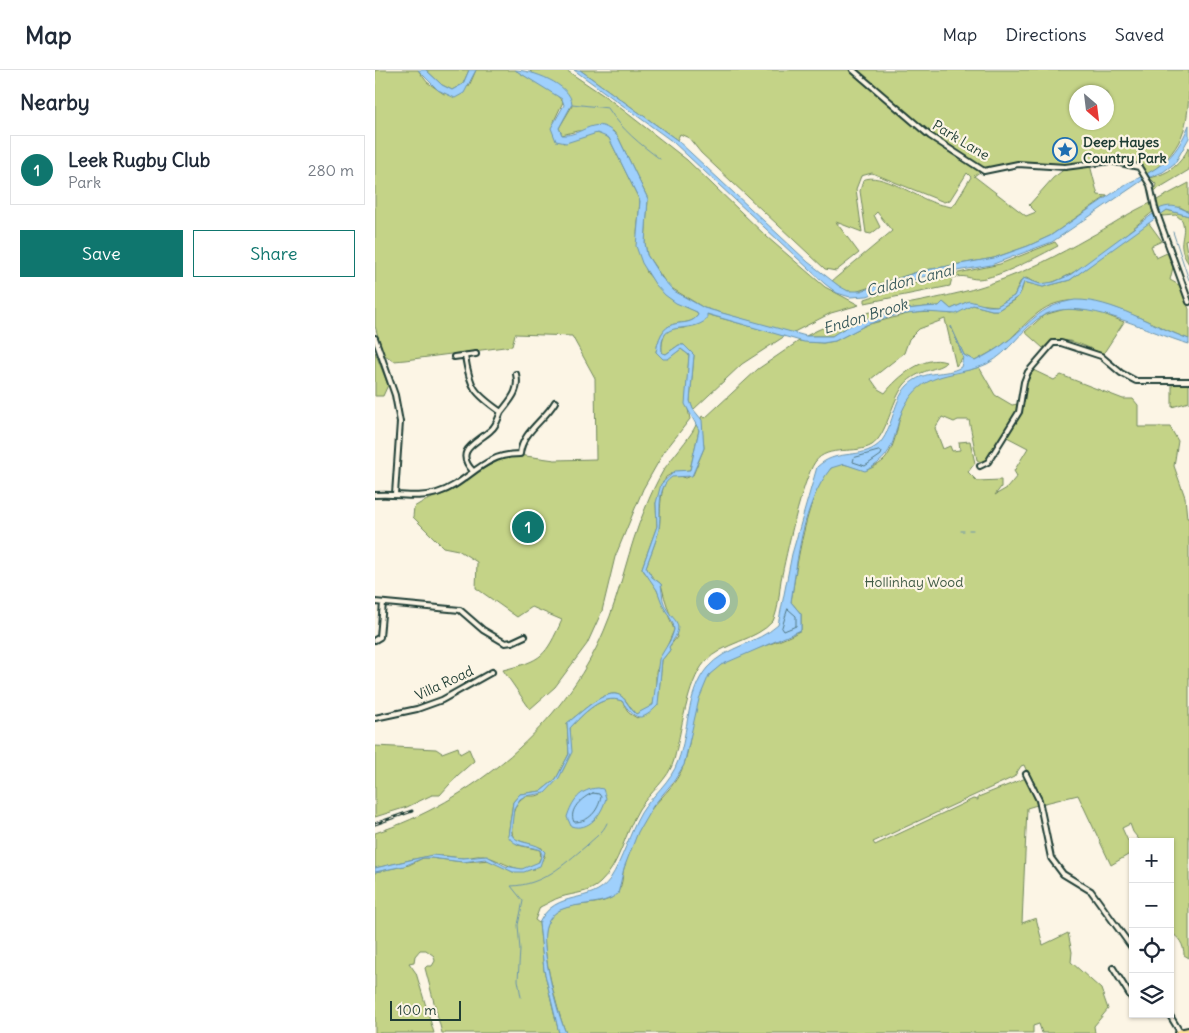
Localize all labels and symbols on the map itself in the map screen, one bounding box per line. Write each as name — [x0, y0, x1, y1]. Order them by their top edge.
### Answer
north arrow — [1069, 85, 1114, 130]
street label: Park Lane — [929, 116, 993, 164]
place label: Deep Hayes Country Park — [1083, 133, 1167, 167]
place icon: Deep Hayes Country Park — [1052, 137, 1078, 163]
water label: Caldon Canal — [864, 259, 959, 300]
water label: Endon Brook — [821, 294, 911, 338]
pin: 1 — [512, 508, 544, 546]
park label: Hollinhay Wood — [865, 573, 963, 591]
your location — [704, 588, 730, 614]
street label: Villa Road — [412, 662, 476, 704]
scale bar — [390, 998, 461, 1021]

